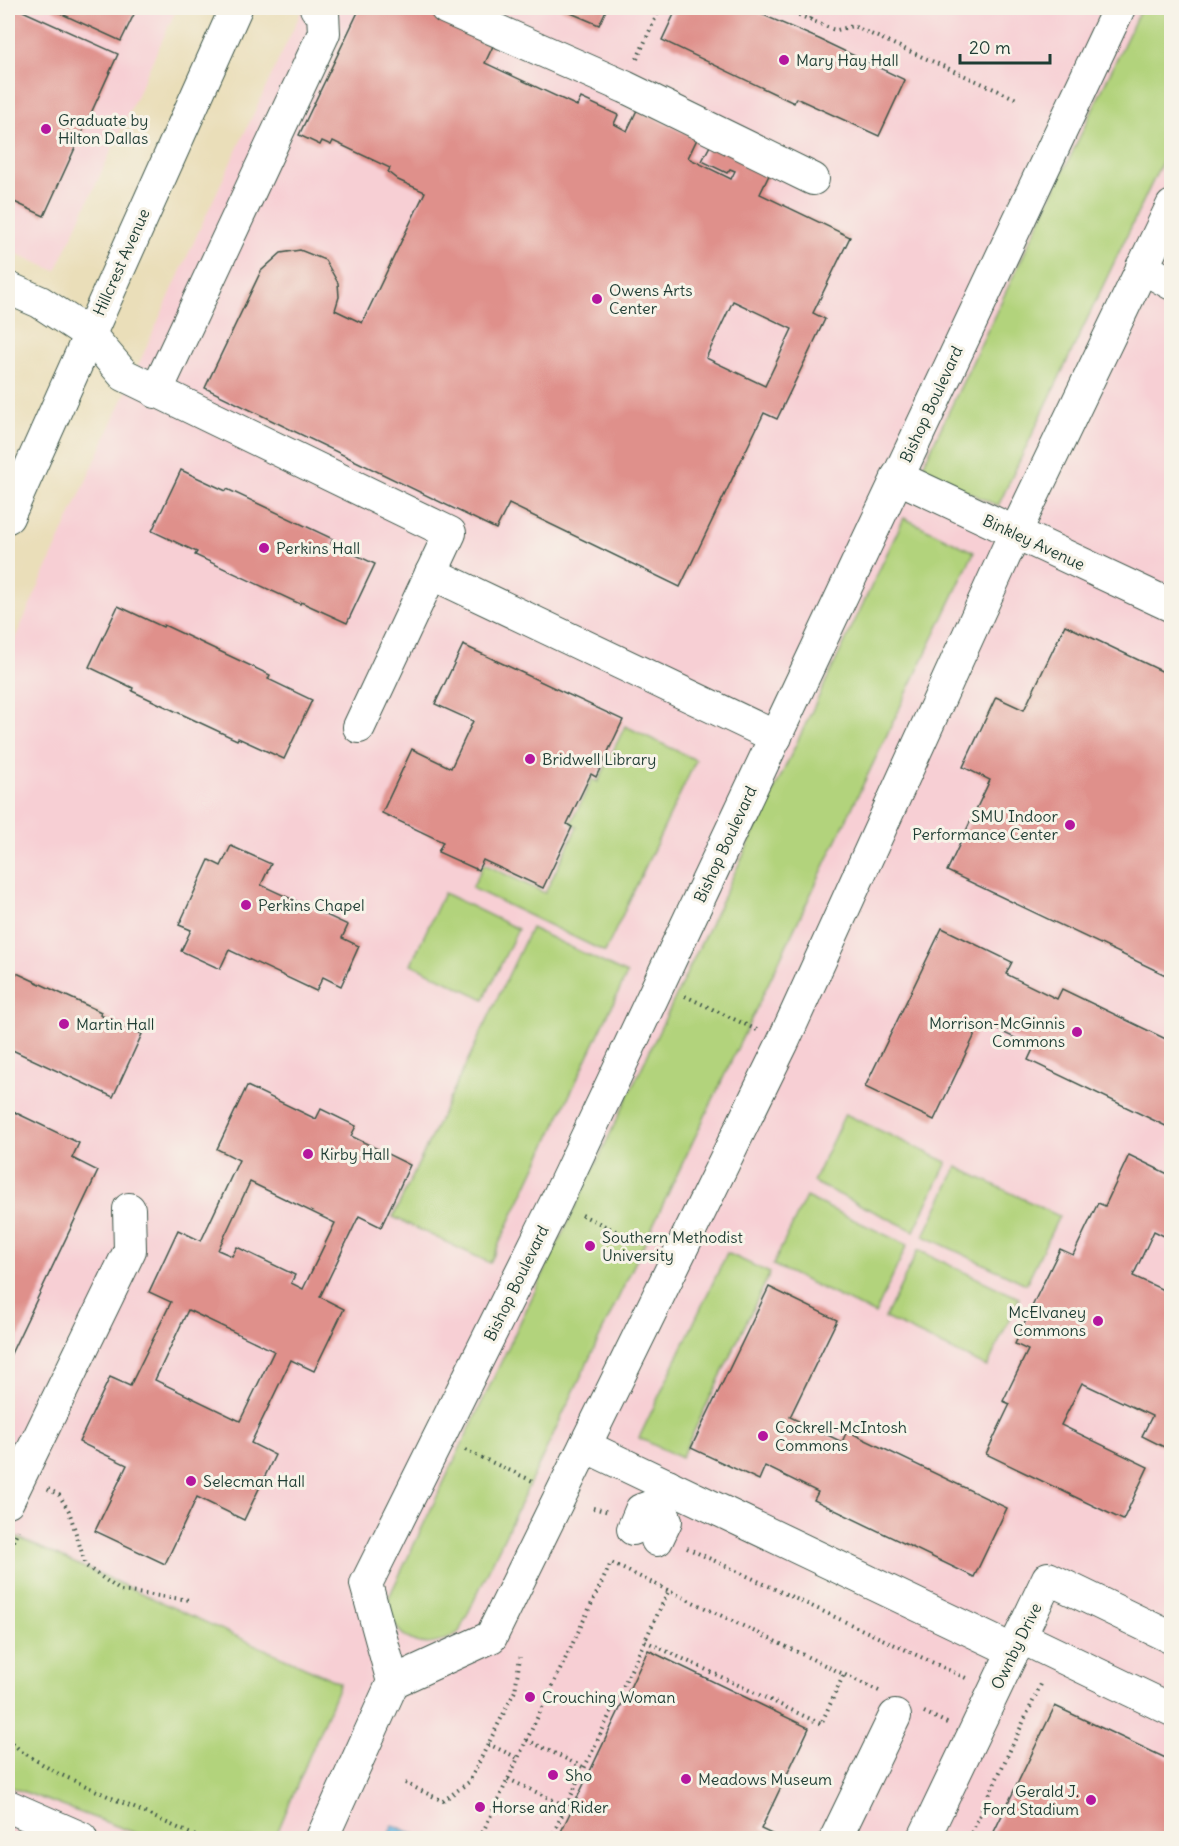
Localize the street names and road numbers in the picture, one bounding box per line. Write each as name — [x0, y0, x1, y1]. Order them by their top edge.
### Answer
street label: Hillcrest Avenue — [88, 205, 154, 319]
street label: Bishop Boulevard — [895, 343, 967, 465]
street label: Binkley Avenue — [980, 510, 1088, 574]
street label: Bishop Boulevard — [689, 783, 761, 905]
street label: Bishop Boulevard — [479, 1222, 553, 1344]
street label: Ownby Drive — [986, 1599, 1046, 1693]

